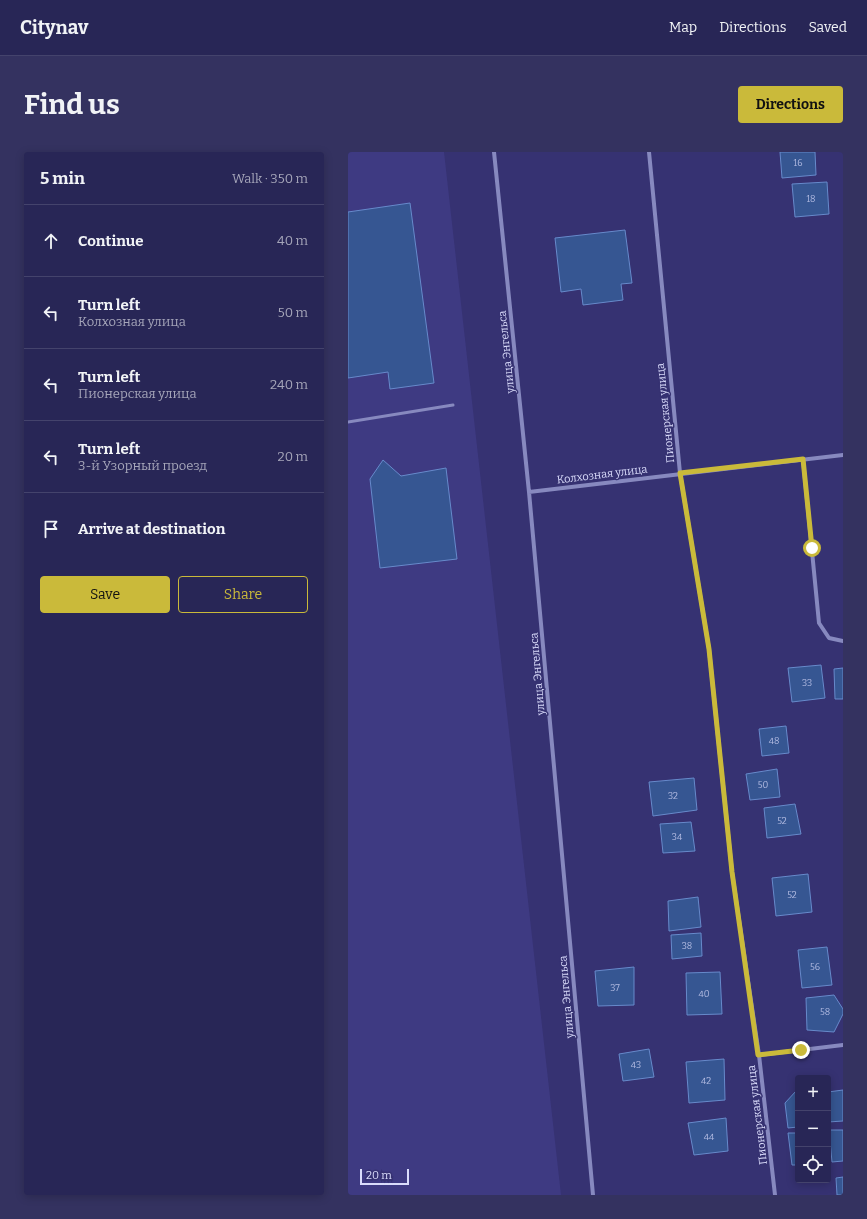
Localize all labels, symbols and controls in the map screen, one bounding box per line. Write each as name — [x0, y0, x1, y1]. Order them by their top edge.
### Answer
text: Citynav — [20, 16, 88, 39]
text: Map — [669, 19, 697, 36]
text: Directions — [719, 19, 787, 36]
text: Saved — [809, 19, 847, 36]
button: Directions — [738, 86, 843, 123]
text: Find us — [24, 88, 120, 121]
house number: 16 — [794, 158, 802, 168]
text: 5 min — [40, 168, 85, 189]
text: Walk · 350 m — [232, 171, 308, 186]
house number: 18 — [806, 194, 816, 204]
icon: ahead — [40, 230, 62, 252]
text: Continue — [78, 232, 144, 250]
text: 40 m — [277, 233, 308, 248]
text: Turn left — [78, 296, 140, 314]
icon: left — [40, 302, 62, 324]
text: 50 m — [278, 305, 308, 320]
street label: улица Энгельса — [496, 310, 517, 395]
text: Колхозная улица — [78, 314, 186, 329]
street label: Пионерская улица — [654, 362, 677, 464]
text: Turn left — [78, 368, 140, 386]
icon: left — [40, 374, 62, 396]
text: 240 m — [270, 377, 308, 392]
text: Пионерская улица — [78, 386, 197, 401]
text: Turn left — [78, 440, 140, 458]
icon: left — [40, 446, 62, 468]
text: 20 m — [278, 449, 308, 464]
text: 3-й Узорный проезд — [78, 458, 207, 473]
street label: Колхозная улица — [556, 462, 648, 487]
icon: arrive — [40, 518, 62, 540]
text: Arrive at destination — [78, 520, 225, 538]
route start — [803, 539, 821, 557]
button: Save — [40, 576, 170, 613]
button: Share — [178, 576, 308, 613]
street label: улица Энгельса — [527, 632, 548, 717]
house number: 33 — [802, 678, 812, 688]
house number: 48 — [769, 736, 779, 746]
house number: 50 — [758, 780, 769, 790]
house number: 32 — [668, 791, 678, 801]
house number: 52 — [777, 816, 787, 826]
house number: 34 — [672, 832, 683, 842]
house number: 52 — [787, 890, 797, 900]
house number: 38 — [682, 941, 692, 951]
street label: улица Энгельса — [556, 955, 577, 1040]
house number: 56 — [810, 962, 820, 972]
house number: 37 — [610, 983, 620, 993]
house number: 40 — [698, 989, 710, 999]
house number: 58 — [820, 1007, 830, 1017]
route end — [792, 1041, 810, 1059]
house number: 43 — [631, 1060, 641, 1070]
street label: Пионерская улица — [745, 1064, 770, 1166]
map controls — [795, 1075, 831, 1183]
button: + — [795, 1075, 831, 1111]
house number: 42 — [701, 1076, 711, 1086]
button: − — [795, 1111, 831, 1147]
house number: 44 — [704, 1132, 715, 1142]
button: locate — [795, 1147, 831, 1183]
scale bar — [360, 1167, 409, 1186]
text: 20 m — [366, 1169, 392, 1182]

